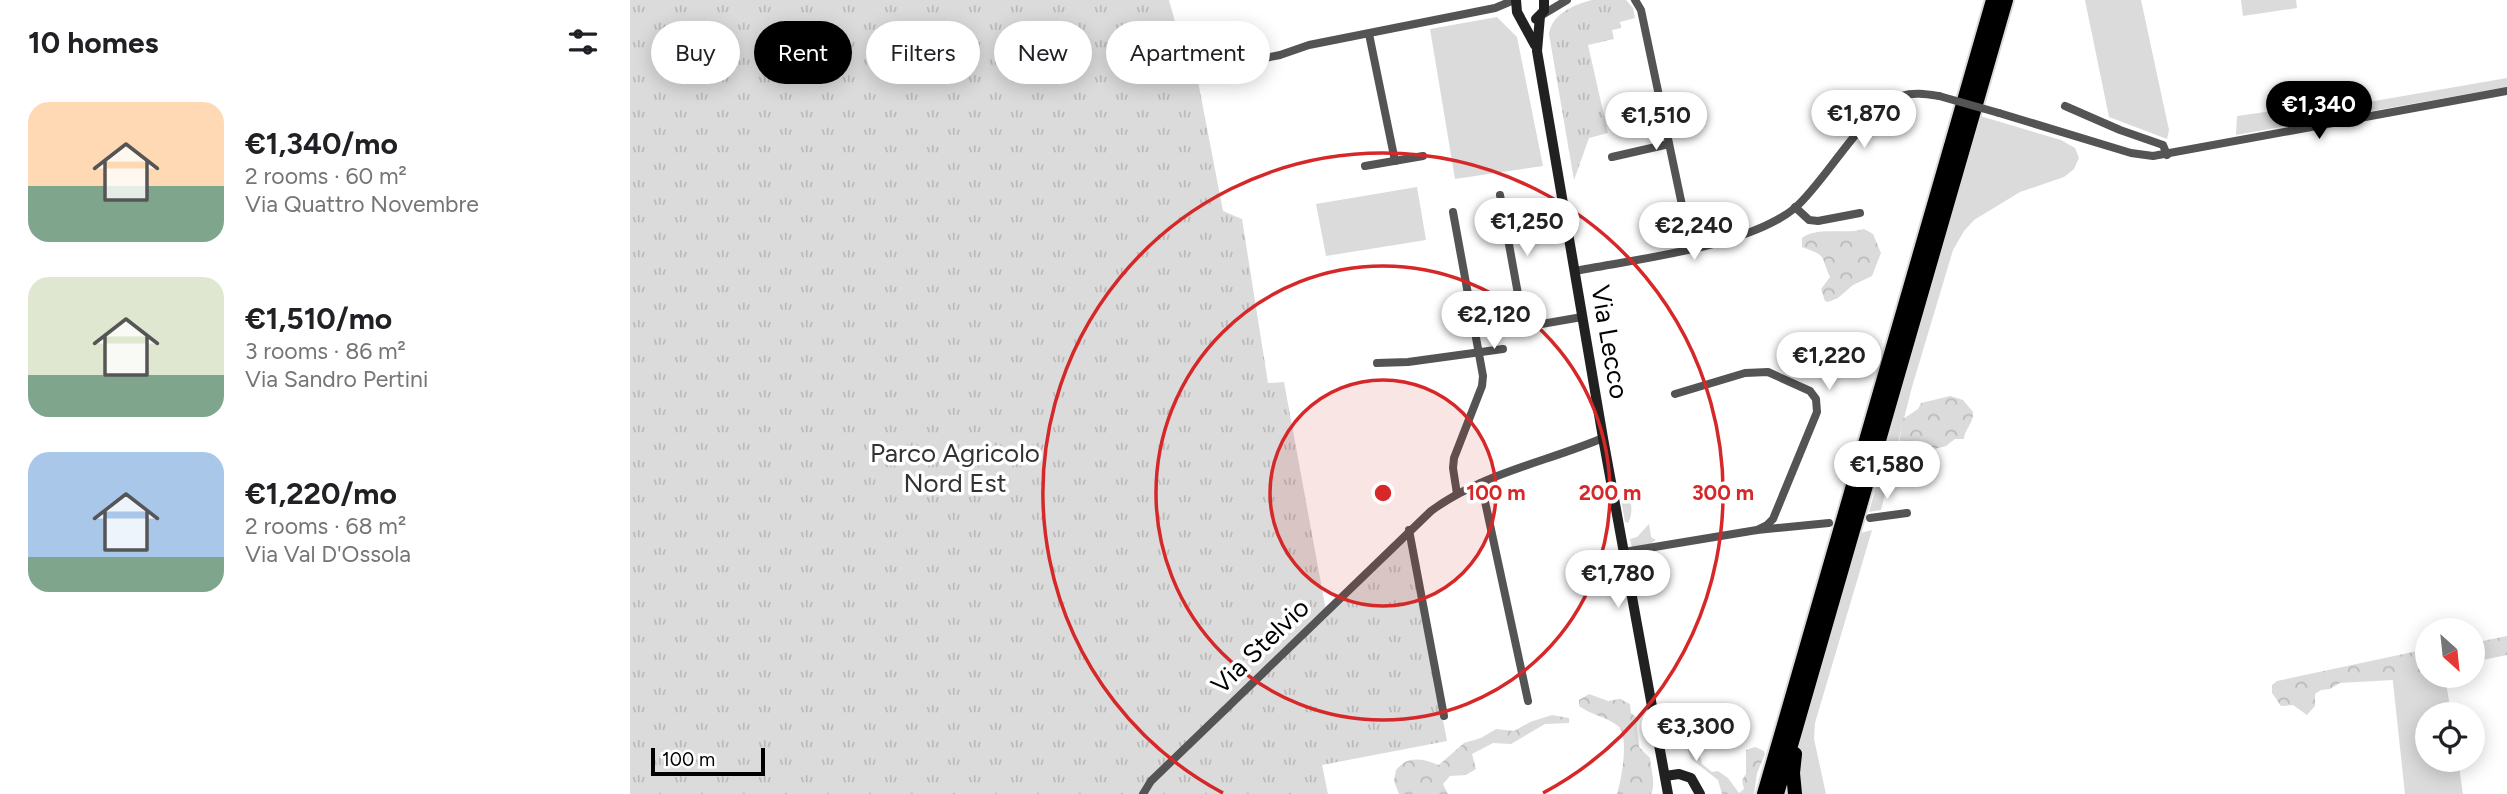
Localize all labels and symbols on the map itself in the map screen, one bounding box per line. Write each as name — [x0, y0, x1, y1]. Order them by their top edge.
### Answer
pin: €1,340 — [2262, 82, 2376, 141]
pin: €1,870 — [1807, 90, 1921, 150]
pin: €1,510 — [1599, 92, 1713, 152]
pin: €1,250 — [1470, 198, 1584, 258]
pin: €2,240 — [1637, 202, 1751, 262]
street label: Via Lecco — [1584, 283, 1636, 401]
pin: €2,120 — [1437, 292, 1551, 351]
pin: €1,220 — [1772, 332, 1886, 392]
park label: Parco Agricolo Nord Est — [870, 437, 1040, 499]
pin: €1,580 — [1830, 442, 1944, 501]
text: 100 m — [1466, 480, 1526, 505]
text: 200 m — [1579, 480, 1641, 505]
text: 300 m — [1692, 480, 1754, 505]
centre of rings — [1371, 481, 1395, 505]
pin: €1,780 — [1561, 550, 1675, 610]
street label: Via Stelvio — [1204, 591, 1316, 701]
north arrow — [2415, 618, 2485, 688]
pin: €3,300 — [1639, 704, 1753, 763]
scale bar — [651, 745, 765, 777]

